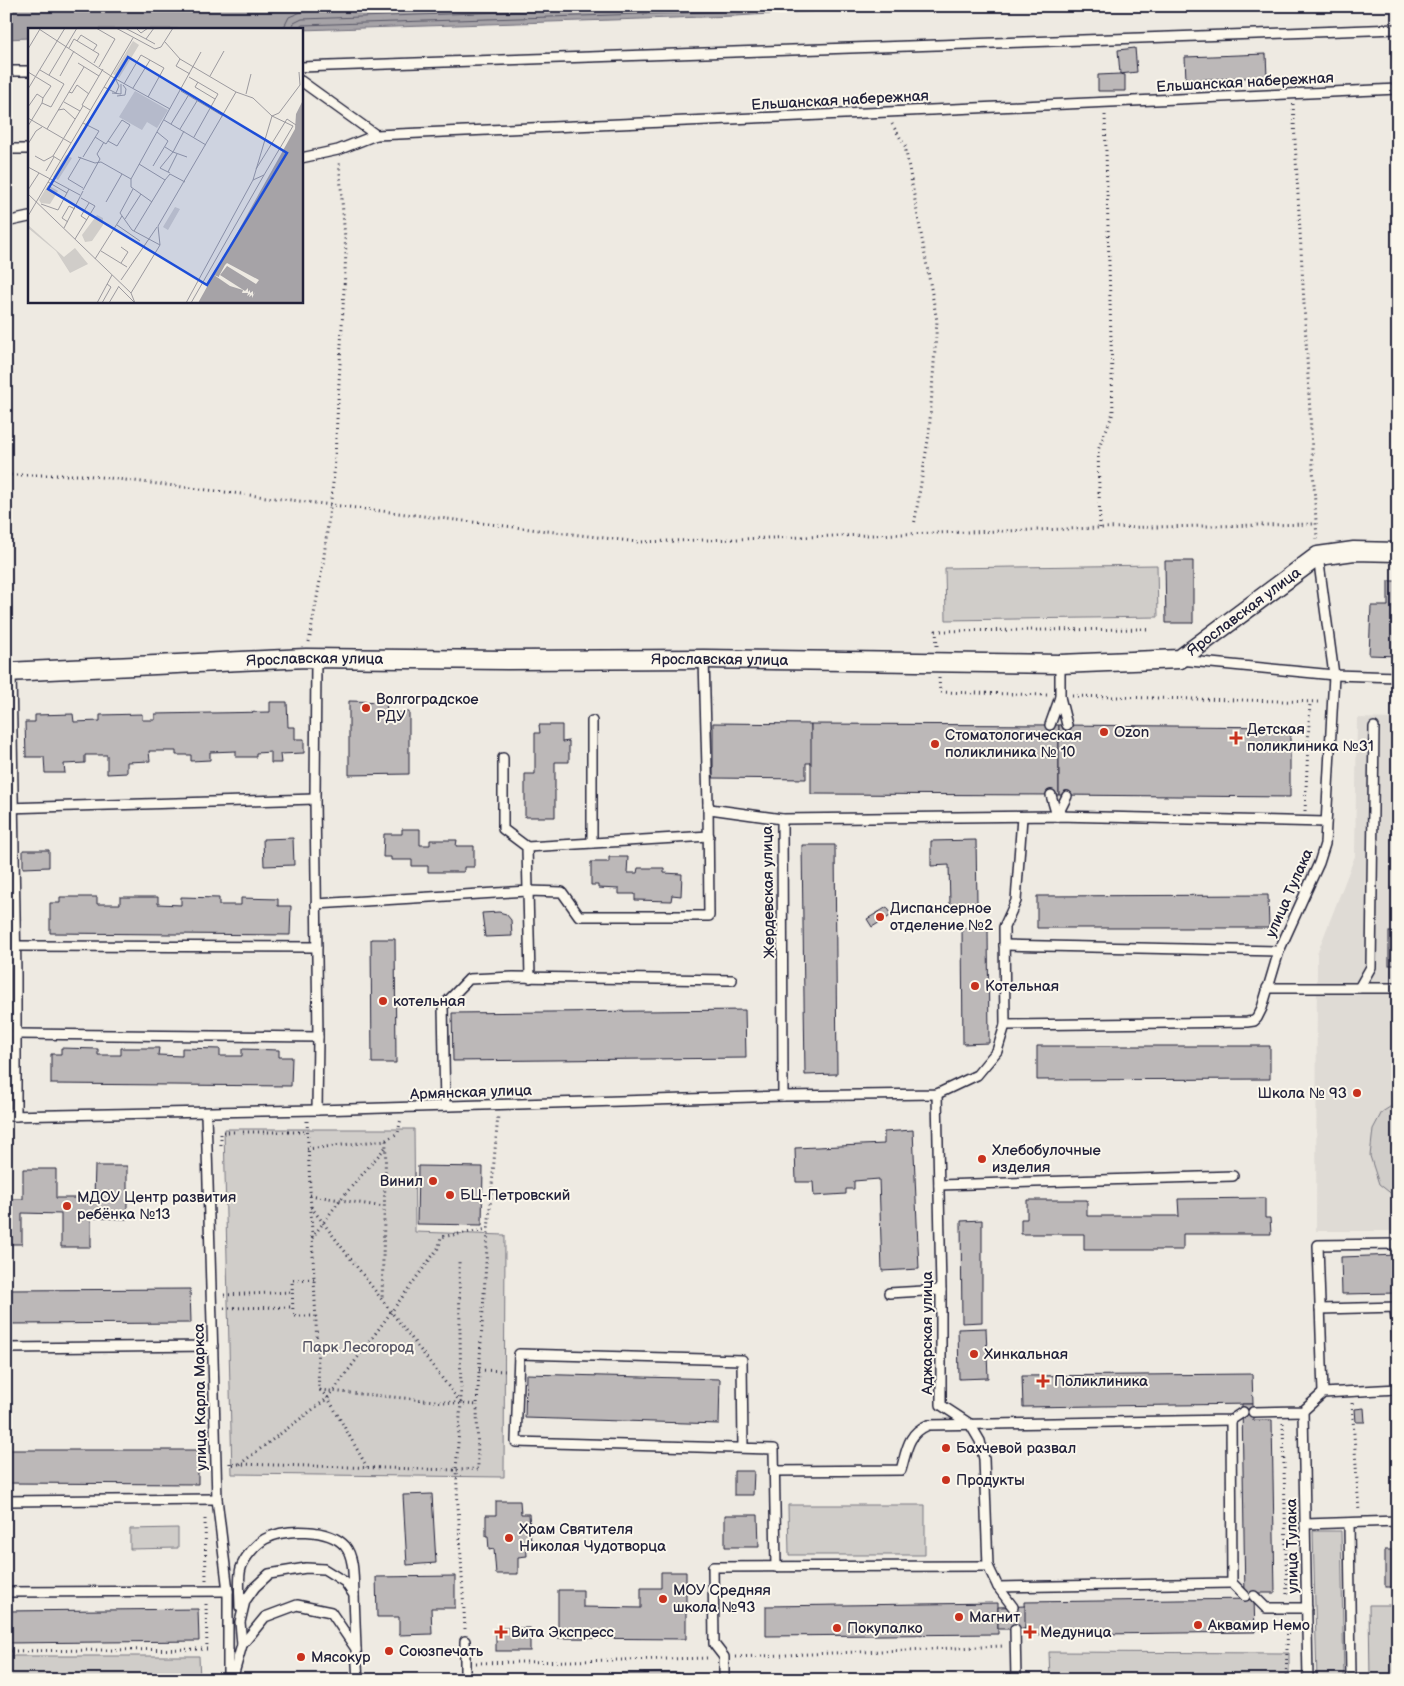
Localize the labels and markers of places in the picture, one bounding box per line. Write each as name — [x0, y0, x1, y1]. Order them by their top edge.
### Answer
place label: Волгоградское РДУ — [376, 690, 479, 726]
marker: Волгоградское РДУ — [360, 702, 372, 714]
place label: Детская поликлиника №31 — [1247, 720, 1374, 756]
place label: Ozon — [1114, 723, 1149, 742]
place label: Стоматологическая поликлиника № 10 — [945, 726, 1082, 762]
marker: Ozon — [1098, 726, 1110, 738]
marker: Детская поликлиника №31 — [1229, 731, 1243, 745]
marker: Стоматологическая поликлиника № 10 — [929, 738, 941, 750]
place label: Диспансерное отделение №2 — [890, 899, 993, 935]
marker: Диспансерное отделение №2 — [874, 911, 886, 923]
place label: Котельная — [985, 977, 1059, 996]
marker: Котельная — [969, 980, 981, 992]
place label: котельная — [393, 992, 465, 1011]
marker: котельная — [377, 995, 389, 1007]
place label: Школа № 93 — [1258, 1084, 1347, 1103]
marker: Школа № 93 — [1351, 1087, 1363, 1099]
place label: Хлебобулочные изделия — [992, 1141, 1101, 1177]
marker: Хлебобулочные изделия — [976, 1153, 988, 1165]
place label: Винил — [380, 1172, 423, 1191]
marker: Винил — [427, 1175, 439, 1187]
place label: БЦ-Петровский — [460, 1186, 570, 1205]
place label: МДОУ Центр развития ребёнка №13 — [77, 1188, 236, 1224]
marker: БЦ-Петровский — [444, 1189, 456, 1201]
marker: МДОУ Центр развития ребёнка №13 — [61, 1200, 73, 1212]
place label: Хинкальная — [984, 1345, 1068, 1364]
marker: Хинкальная — [968, 1348, 980, 1360]
place label: Поликлиника — [1054, 1372, 1148, 1391]
marker: Поликлиника — [1036, 1374, 1050, 1388]
place label: Бахчевой развал — [956, 1439, 1076, 1458]
marker: Бахчевой развал — [940, 1442, 952, 1454]
place label: Продукты — [956, 1471, 1025, 1490]
marker: Продукты — [940, 1474, 952, 1486]
place label: Храм Святителя Николая Чудотворца — [519, 1520, 666, 1556]
marker: Храм Святителя Николая Чудотворца — [503, 1532, 515, 1544]
place label: МОУ Средняя школа №93 — [673, 1581, 771, 1617]
marker: МОУ Средняя школа №93 — [657, 1593, 669, 1605]
place label: Магнит — [969, 1608, 1020, 1627]
marker: Магнит — [953, 1611, 965, 1623]
place label: Аквамир Немо — [1207, 1616, 1310, 1635]
place label: Покупалко — [847, 1619, 923, 1638]
marker: Аквамир Немо — [1192, 1619, 1204, 1631]
marker: Покупалко — [831, 1622, 843, 1634]
place label: Вита Экспресс — [511, 1623, 615, 1642]
place label: Медуница — [1040, 1623, 1112, 1642]
marker: Вита Экспресс — [495, 1626, 507, 1638]
marker: Медуница — [1024, 1626, 1036, 1638]
place label: Союзпечать — [399, 1642, 484, 1661]
marker: Союзпечать — [383, 1645, 395, 1657]
place label: Мясокур — [311, 1648, 371, 1667]
marker: Мясокур — [295, 1651, 307, 1663]

